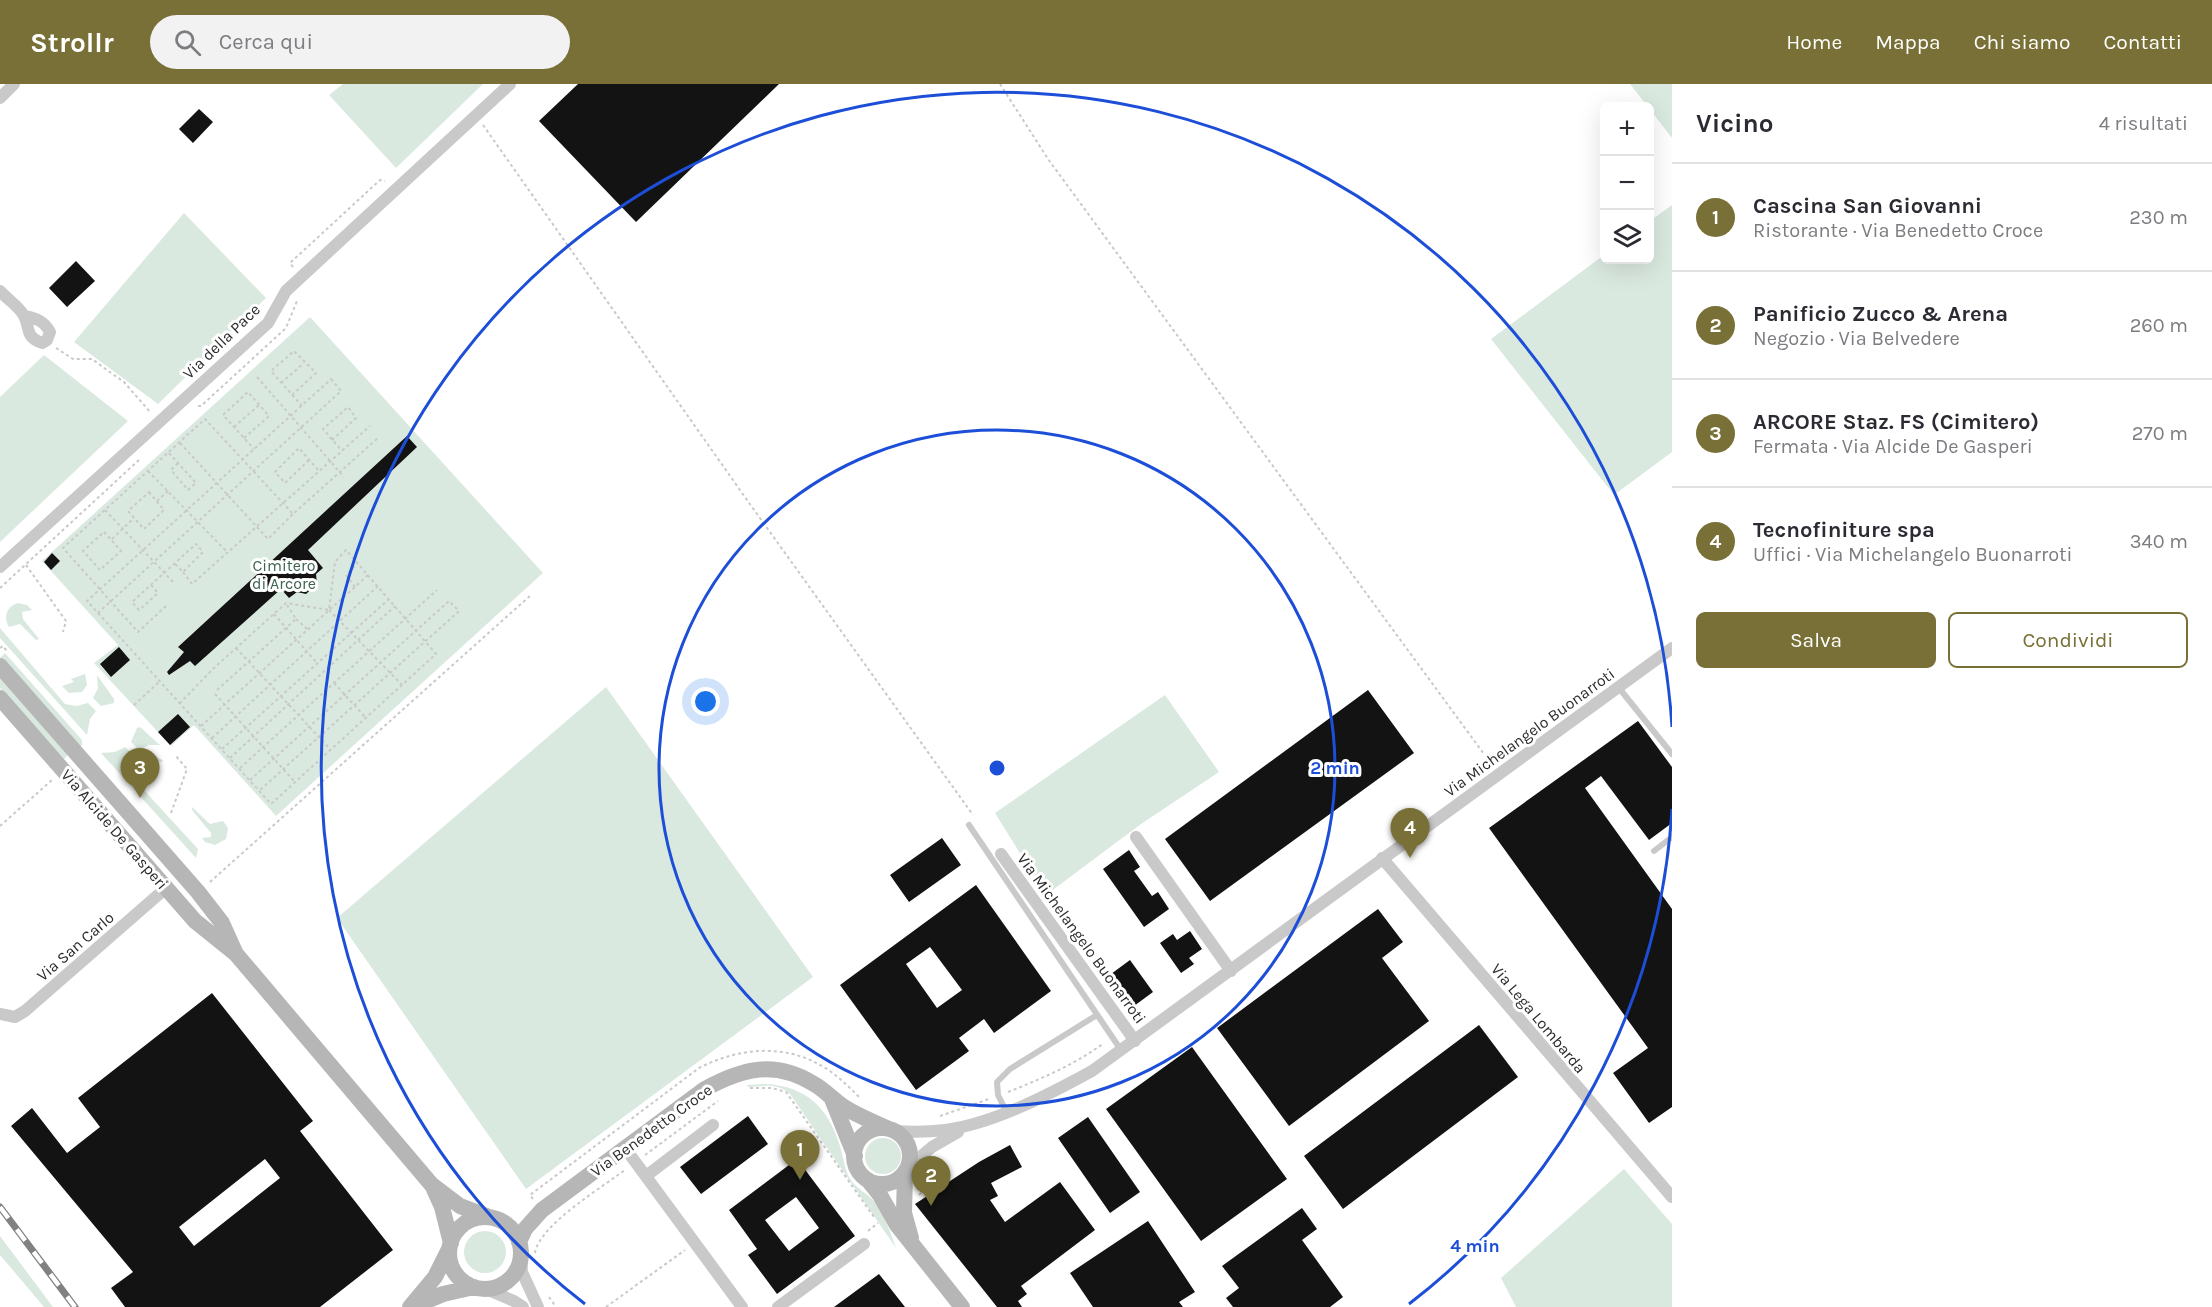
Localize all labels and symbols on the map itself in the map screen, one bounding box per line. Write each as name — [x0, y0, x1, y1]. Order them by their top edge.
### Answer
street label: Via della Pace — [179, 300, 264, 383]
park label: Cimitero di Arcore — [252, 556, 316, 593]
street label: Via Michelangelo Buonarroti — [1440, 664, 1618, 801]
your location — [691, 687, 720, 716]
pin: 3 — [120, 748, 160, 798]
text: 2 min — [1310, 757, 1360, 779]
centre of rings — [987, 758, 1007, 778]
street label: Via Alcide De Gasperi — [57, 765, 172, 893]
pin: 4 — [1390, 808, 1430, 858]
street label: Via Michelangelo Buonarroti — [1013, 849, 1150, 1027]
street label: Via San Carlo — [33, 908, 118, 985]
street label: Via Lega Lombarda — [1487, 960, 1590, 1077]
street label: Via Benedetto Croce — [587, 1080, 716, 1181]
pin: 1 — [780, 1130, 820, 1180]
pin: 2 — [912, 1156, 950, 1206]
text: 4 min — [1450, 1235, 1500, 1257]

